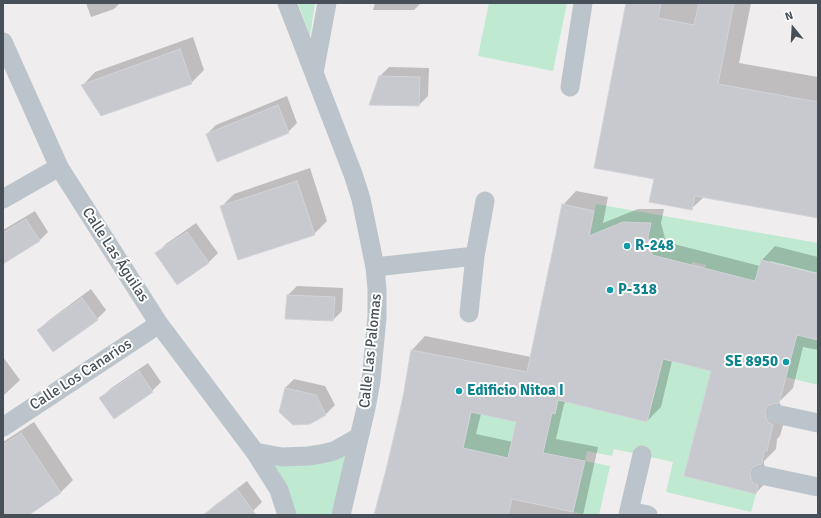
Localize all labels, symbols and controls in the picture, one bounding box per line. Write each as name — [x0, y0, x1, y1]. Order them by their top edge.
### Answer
north arrow — [773, 8, 813, 48]
text: N — [783, 9, 795, 23]
street label: Calle Las Águilas — [78, 204, 152, 306]
place label: R-248 — [635, 237, 674, 255]
marker: R-248 — [622, 241, 632, 251]
place label: P-318 — [618, 281, 657, 299]
marker: P-318 — [605, 285, 615, 295]
street label: Calle Las Palomas — [356, 293, 386, 409]
street label: Calle Los Canarios — [27, 335, 135, 415]
place label: SE 8950 — [725, 353, 778, 371]
marker: SE 8950 — [781, 357, 791, 367]
place label: Edificio Nitoa I — [467, 382, 564, 400]
marker: Edificio Nitoa I — [454, 386, 464, 396]

